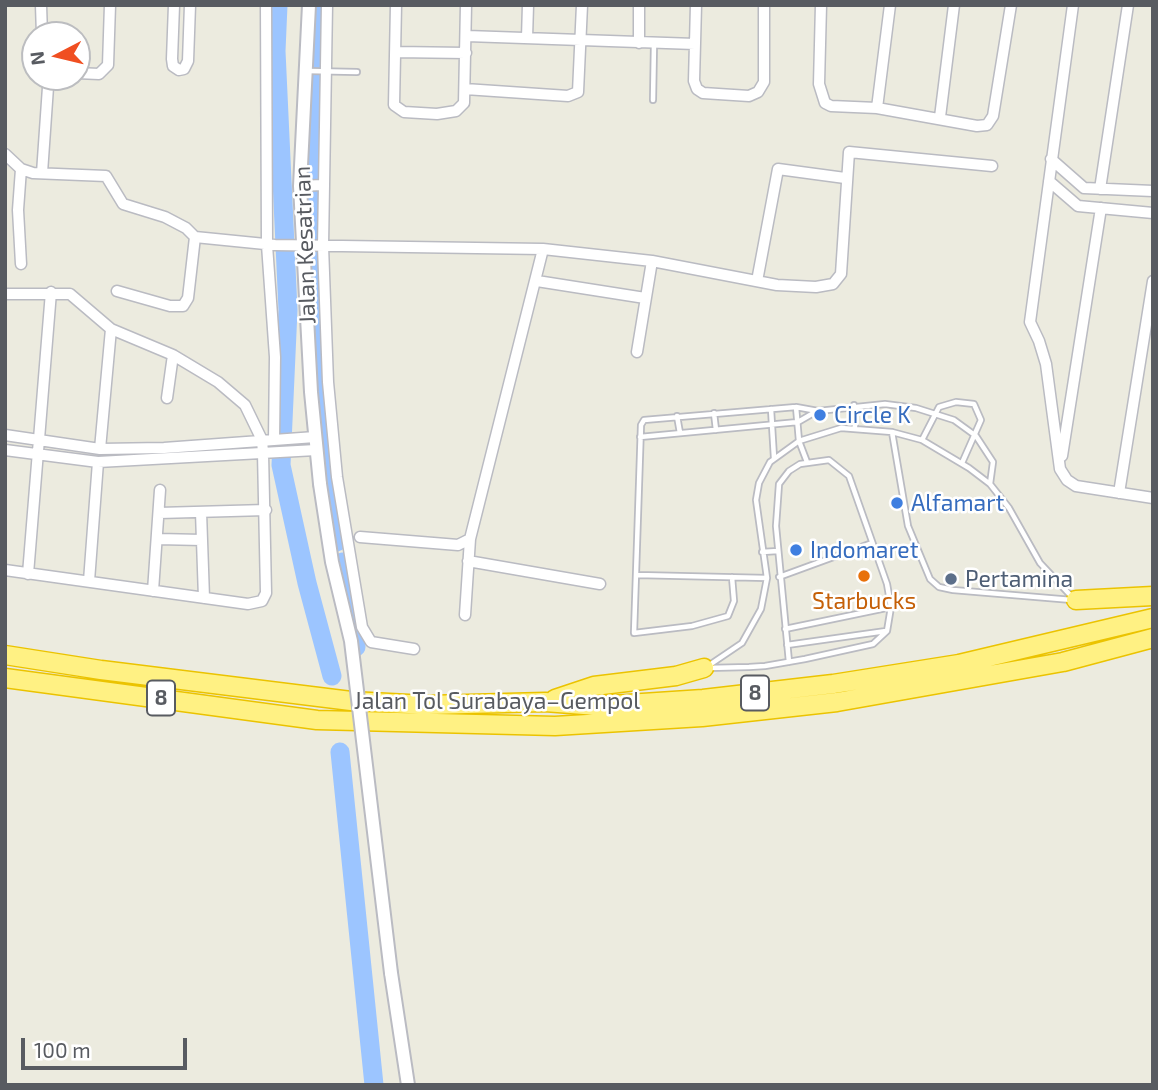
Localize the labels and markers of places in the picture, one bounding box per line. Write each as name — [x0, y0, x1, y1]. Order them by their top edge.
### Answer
place label: Circle K — [834, 401, 911, 429]
marker: Circle K — [812, 407, 828, 423]
place label: Alfamart — [911, 489, 1004, 517]
marker: Alfamart — [889, 495, 905, 511]
place label: Indomaret — [810, 536, 918, 564]
marker: Indomaret — [788, 542, 804, 558]
place label: Pertamina — [965, 565, 1073, 593]
marker: Starbucks — [856, 568, 872, 584]
marker: Pertamina — [943, 571, 959, 587]
place label: Starbucks — [812, 587, 916, 615]

